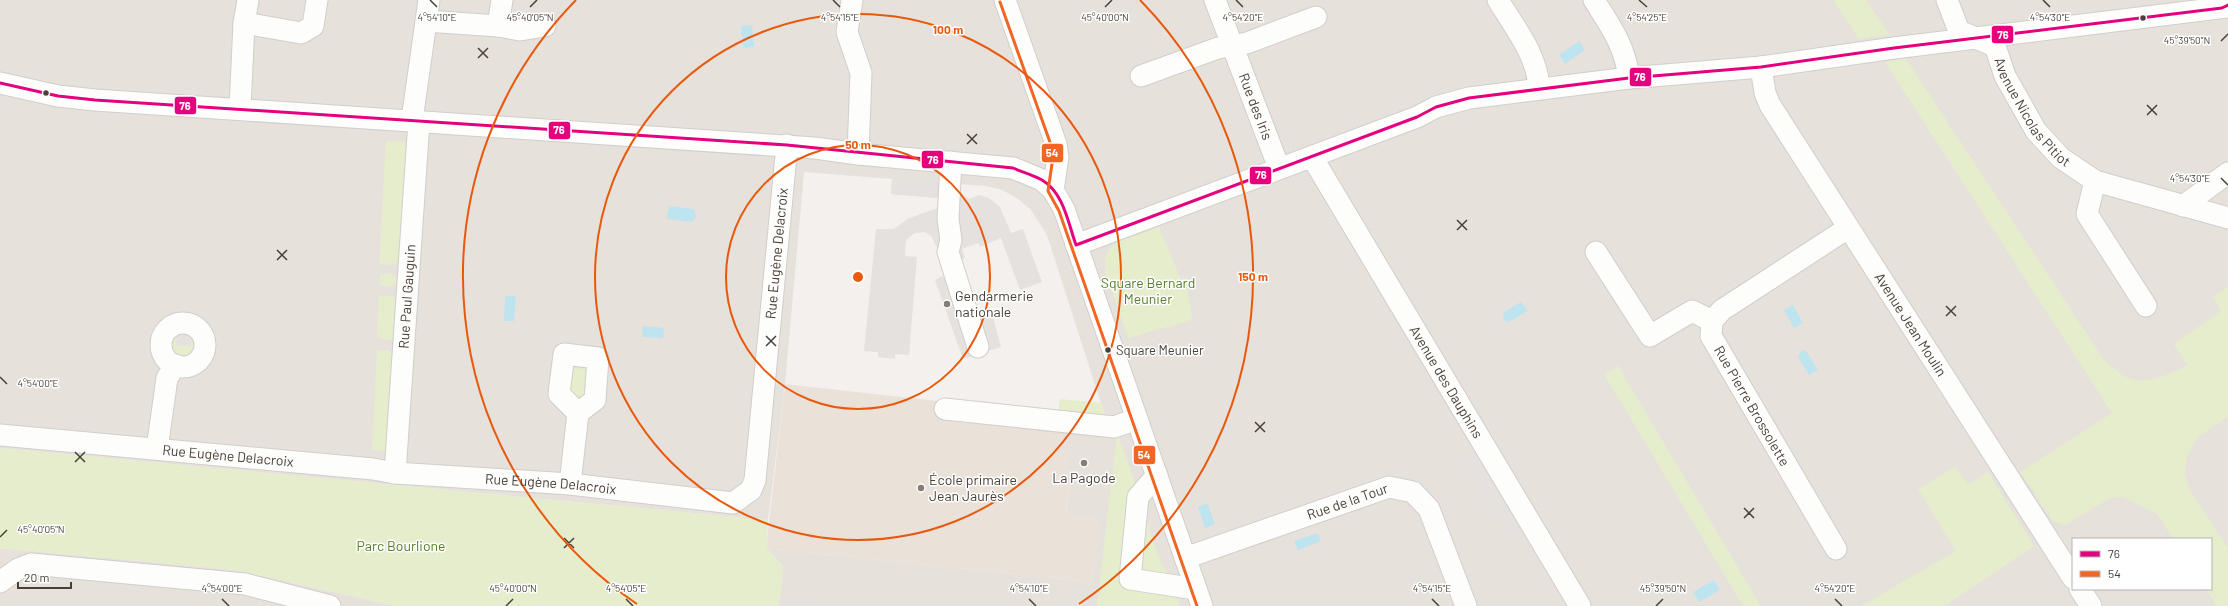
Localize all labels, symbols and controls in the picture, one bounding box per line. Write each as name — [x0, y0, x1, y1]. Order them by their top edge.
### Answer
text: 4°54'10"E — [418, 11, 456, 23]
text: 45°40'05"N — [506, 11, 554, 23]
text: 4°54'15"E — [821, 11, 859, 23]
text: 45°40'00"N — [1081, 11, 1129, 23]
text: 4°54'20"E — [1223, 11, 1263, 23]
text: 4°54'25"E — [1627, 11, 1667, 23]
text: 4°54'30"E — [2030, 11, 2070, 23]
unlabelled marker — [2138, 13, 2148, 23]
text: 100 m — [933, 22, 963, 36]
line badge: 76 — [1991, 25, 2014, 44]
text: 76 — [1997, 28, 2009, 41]
text: 45°39'50"N — [2164, 34, 2210, 46]
street label: Avenue Nicolas Pitiot — [1991, 55, 2074, 170]
line badge: 76 — [1629, 67, 1652, 87]
text: 76 — [1634, 70, 1646, 83]
street label: Rue des Iris — [1236, 71, 1277, 142]
unlabelled marker — [41, 88, 51, 98]
line badge: 76 — [174, 96, 197, 115]
text: 76 — [179, 99, 191, 112]
line badge: 76 — [548, 121, 571, 140]
text: 76 — [553, 123, 565, 136]
text: 50 m — [845, 137, 871, 151]
line badge: 54 — [1041, 143, 1064, 163]
text: 54 — [1046, 146, 1059, 159]
line badge: 76 — [921, 150, 944, 169]
text: 76 — [927, 153, 939, 166]
line badge: 76 — [1249, 166, 1272, 185]
text: 76 — [1255, 168, 1267, 181]
text: 4°54'30"E — [2170, 172, 2210, 184]
street label: Rue Eugène Delacroix — [761, 187, 791, 320]
street label: Rue Paul Gauguin — [395, 244, 419, 349]
text: 150 m — [1238, 269, 1268, 283]
street label: Avenue Jean Moulin — [1872, 269, 1951, 379]
centre of rings — [851, 270, 865, 284]
park label: Square Bernard Meunier — [1101, 274, 1195, 307]
place label: Gendarmerie nationale — [955, 287, 1033, 320]
marker: Gendarmerie nationale — [942, 299, 952, 309]
street label: Avenue des Dauphins — [1407, 322, 1487, 441]
place label: Square Meunier — [1116, 342, 1204, 358]
street label: Rue Pierre Brossolette — [1711, 342, 1794, 469]
marker: Square Meunier — [1103, 345, 1113, 355]
text: 4°54'00"E — [17, 377, 59, 389]
street label: Rue Eugène Delacroix — [162, 441, 295, 470]
line badge: 54 — [1133, 445, 1156, 465]
text: 54 — [1138, 448, 1151, 461]
marker: La Pagode — [1079, 458, 1089, 468]
place label: La Pagode — [1052, 469, 1116, 486]
street label: Rue Eugène Delacroix — [485, 470, 618, 497]
place label: École primaire Jean Jaurès — [929, 471, 1017, 504]
street label: Rue de la Tour — [1304, 479, 1390, 523]
marker: École primaire Jean Jaurès — [916, 483, 926, 493]
text: 45°40'05"N — [17, 523, 65, 535]
park label: Parc Bourlione — [357, 537, 445, 554]
legend — [2072, 538, 2212, 590]
text: 76 — [2108, 546, 2120, 560]
scale bar — [18, 564, 71, 590]
text: 54 — [2108, 566, 2121, 580]
text: 20 m — [24, 570, 50, 584]
text: 4°54'00"E — [201, 582, 243, 594]
text: 45°40'00"N — [489, 582, 537, 594]
text: 4°54'05"E — [606, 582, 646, 594]
text: 4°54'10"E — [1010, 582, 1048, 594]
text: 4°54'15"E — [1413, 582, 1451, 594]
text: 45°39'50"N — [1640, 582, 1686, 594]
text: 4°54'20"E — [1815, 582, 1855, 594]

